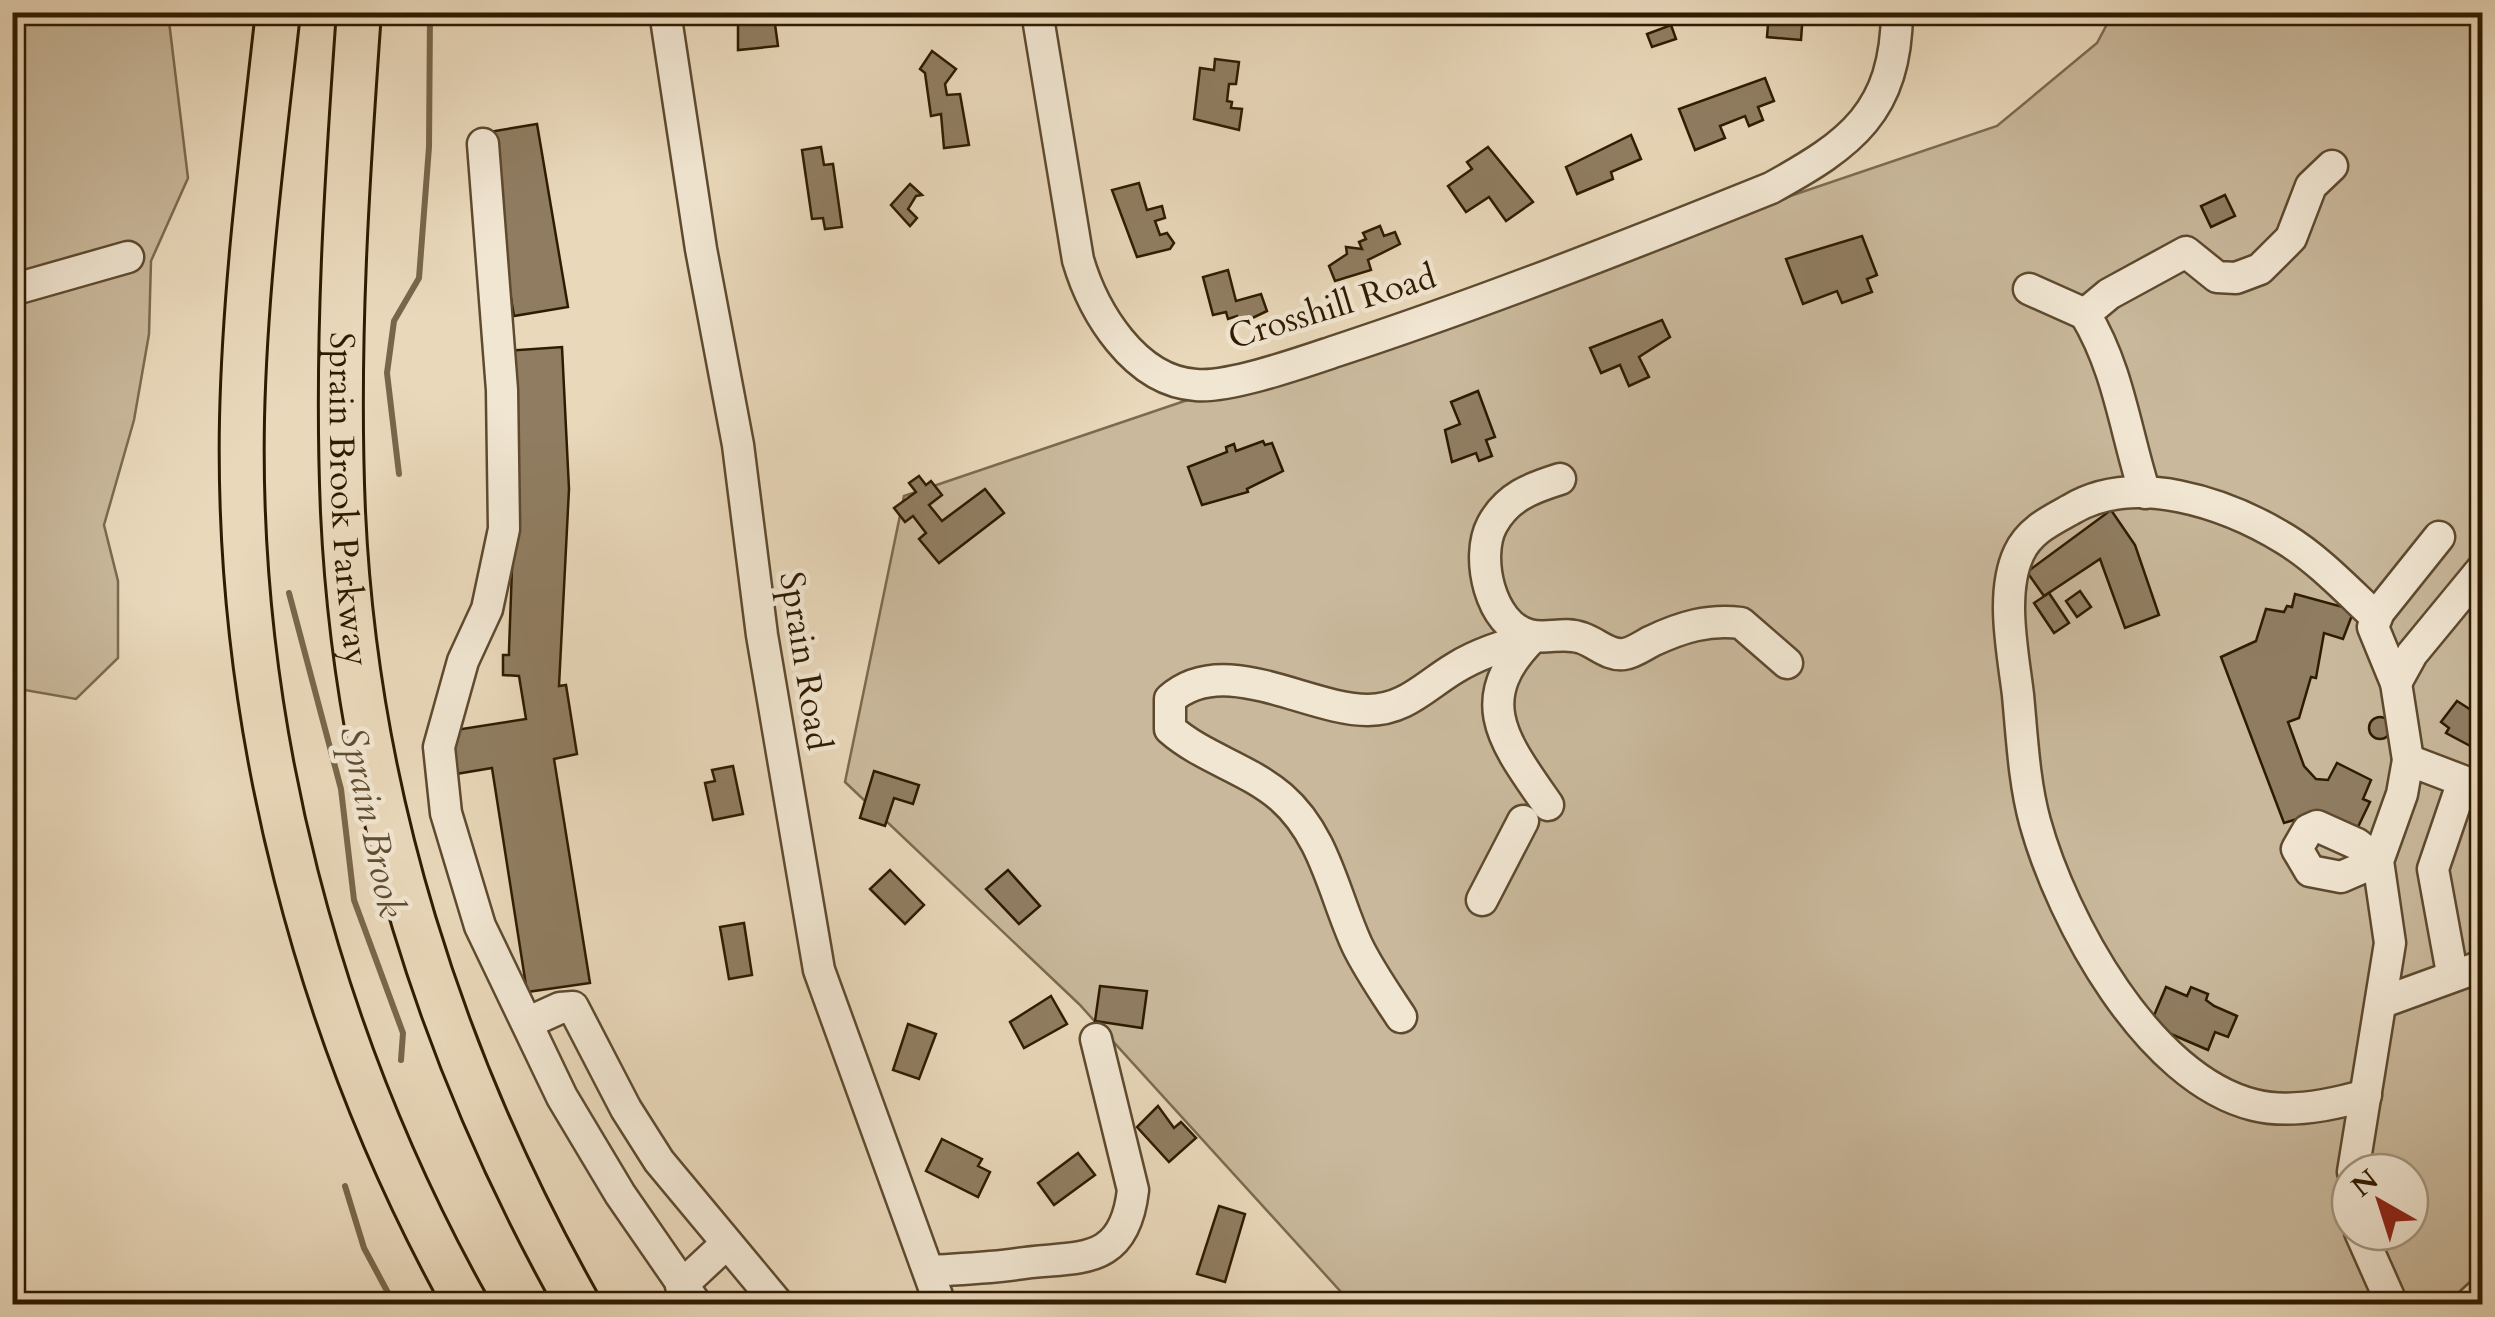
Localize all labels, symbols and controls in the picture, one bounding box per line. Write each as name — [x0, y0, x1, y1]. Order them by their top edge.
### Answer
street label: Crosshill Road — [1222, 253, 1442, 361]
street label: Sprain Brook Parkway — [317, 332, 381, 670]
street label: Sprain Road — [767, 568, 843, 754]
water label: Sprain Brook — [326, 722, 418, 923]
north arrow — [2330, 1152, 2430, 1252]
text: N — [2343, 1161, 2386, 1206]

